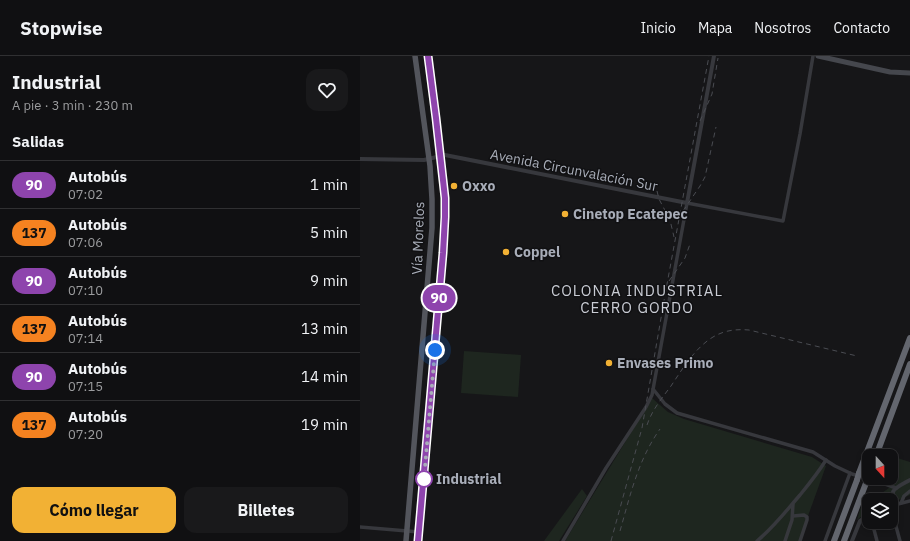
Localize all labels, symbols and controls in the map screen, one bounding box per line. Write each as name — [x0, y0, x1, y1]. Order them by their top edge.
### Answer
text: Stopwise — [20, 16, 103, 40]
text: Inicio — [640, 19, 676, 37]
text: Mapa — [698, 19, 732, 37]
text: Nosotros — [754, 19, 811, 37]
text: Contacto — [833, 19, 890, 37]
button: heart — [306, 69, 348, 111]
text: Industrial — [12, 70, 101, 94]
text: A pie · 3 min · 230 m — [12, 97, 133, 114]
text: Salidas — [12, 132, 64, 151]
street label: Avenida Circunvalación Sur — [489, 145, 659, 195]
text: Autobús — [68, 167, 127, 186]
text: 1 min — [310, 175, 348, 194]
text: 90 — [26, 176, 42, 194]
place label: Oxxo — [462, 177, 495, 195]
marker: Oxxo — [449, 181, 459, 191]
text: 07:02 — [68, 186, 103, 203]
street label: Vía Morelos — [408, 201, 428, 275]
place label: Cinetop Ecatepec — [573, 205, 688, 223]
marker: Cinetop Ecatepec — [560, 209, 570, 219]
text: Autobús — [68, 215, 127, 234]
text: 5 min — [310, 223, 348, 242]
text: 137 — [21, 224, 47, 242]
text: 07:06 — [68, 234, 103, 251]
place label: Coppel — [514, 243, 560, 261]
marker: Coppel — [501, 247, 511, 257]
text: Autobús — [68, 263, 127, 282]
text: 9 min — [310, 271, 348, 290]
text: 90 — [26, 272, 42, 290]
district label: COLONIA INDUSTRIAL CERRO GORDO — [551, 281, 723, 317]
text: 07:10 — [68, 282, 103, 299]
line badge: 90 — [421, 285, 457, 311]
text: 90 — [431, 289, 447, 307]
text: Autobús — [68, 311, 127, 330]
text: 13 min — [301, 319, 348, 338]
text: 137 — [21, 320, 47, 338]
text: 07:14 — [68, 330, 103, 347]
your location — [425, 340, 445, 360]
place label: Envases Primo — [617, 354, 714, 372]
marker: Envases Primo — [604, 358, 614, 368]
text: Autobús — [68, 359, 127, 378]
text: 14 min — [301, 367, 348, 386]
text: 90 — [26, 368, 42, 386]
text: 07:15 — [68, 378, 103, 395]
text: Autobús — [68, 407, 127, 426]
text: 19 min — [301, 415, 348, 434]
text: 137 — [21, 416, 47, 434]
text: 07:20 — [68, 426, 103, 443]
north arrow — [862, 449, 898, 485]
map controls — [862, 449, 898, 529]
marker: Industrial — [415, 470, 433, 488]
place label: Industrial — [436, 470, 501, 488]
button: Cómo llegar — [12, 487, 176, 533]
button: Billetes — [184, 487, 348, 533]
button: layers — [862, 493, 898, 529]

